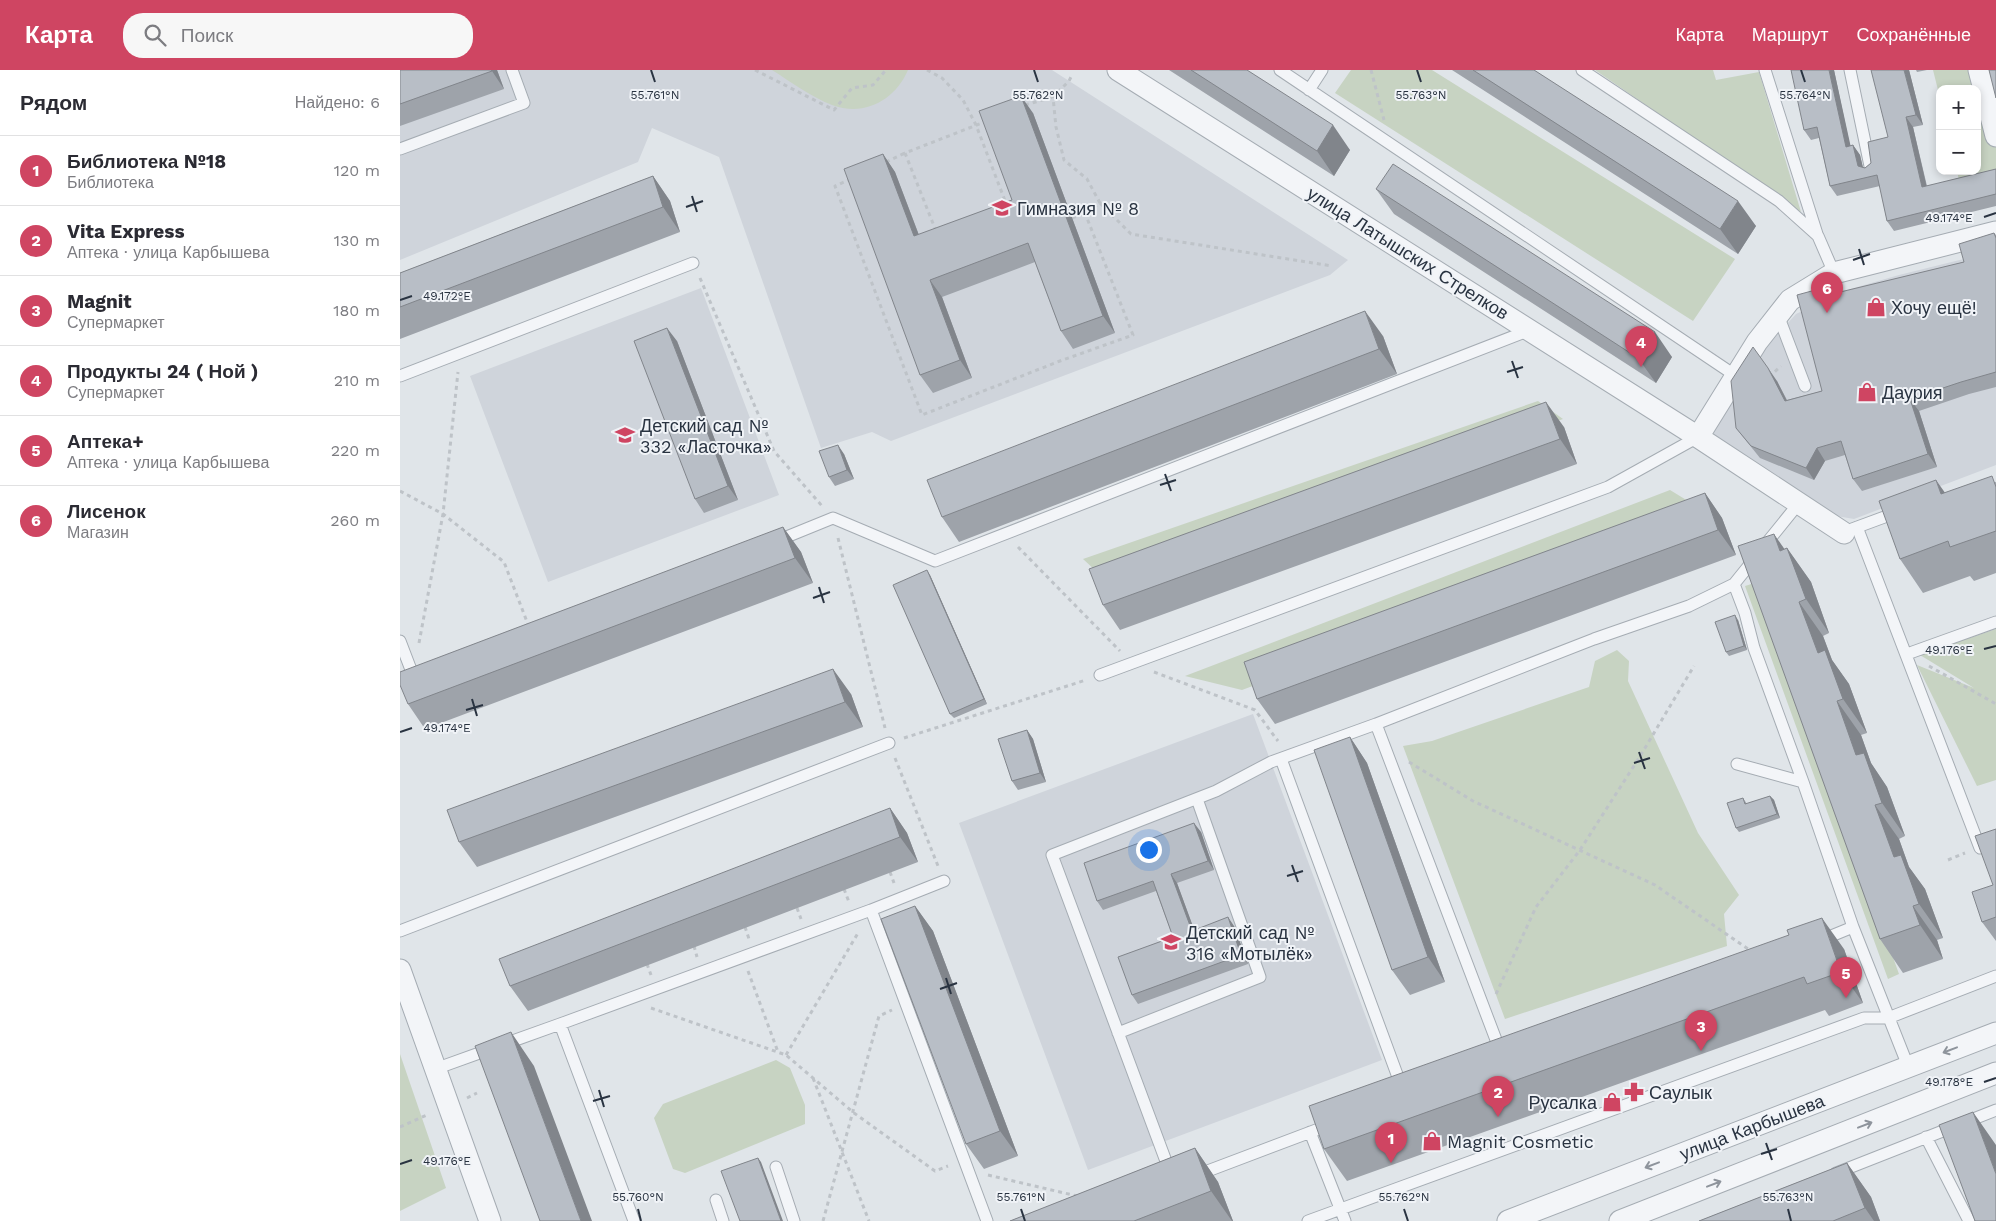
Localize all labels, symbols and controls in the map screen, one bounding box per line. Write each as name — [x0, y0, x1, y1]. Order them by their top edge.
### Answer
search box — [123, 13, 473, 58]
text: Карта — [25, 21, 93, 49]
icon: search — [141, 21, 169, 49]
text: Поиск — [181, 24, 233, 47]
text: Карта — [1676, 24, 1724, 45]
text: Маршрут — [1752, 24, 1828, 45]
text: Сохранённые — [1856, 24, 1971, 45]
map controls — [1936, 85, 1981, 175]
button: + — [1936, 85, 1981, 130]
text: 55.761°N — [631, 88, 679, 102]
text: 55.762°N — [1012, 88, 1064, 102]
text: 55.763°N — [1395, 88, 1447, 102]
text: 55.764°N — [1779, 88, 1831, 102]
text: Рядом — [20, 90, 87, 115]
text: Найдено: 6 — [295, 93, 380, 112]
button: − — [1936, 130, 1981, 175]
text: Библиотека №18 — [67, 150, 226, 173]
text: 1 — [33, 161, 39, 180]
text: 120 m — [334, 161, 380, 180]
text: Библиотека — [67, 173, 154, 192]
street label: улица Латышских Стрелков — [1303, 182, 1513, 324]
school or university icon: Гимназия № 8 — [991, 197, 1013, 219]
place label: Гимназия № 8 — [1017, 198, 1139, 219]
text: 49.174°E — [1925, 211, 1973, 225]
text: Vita Express — [67, 220, 185, 243]
text: 2 — [31, 231, 41, 250]
text: 130 m — [334, 231, 380, 250]
text: Аптека · улица Карбышева — [67, 243, 269, 262]
pin: 6 — [1811, 272, 1843, 313]
text: 49.172°E — [423, 289, 471, 303]
text: Magnit — [67, 290, 132, 313]
shop icon: Хочу ещё! — [1865, 296, 1887, 318]
place label: Хочу ещё! — [1891, 297, 1977, 318]
text: 3 — [31, 301, 41, 320]
text: 180 m — [333, 301, 380, 320]
text: Супермаркет — [67, 313, 165, 332]
pin: 4 — [1625, 326, 1657, 367]
text: Продукты 24 ( Ной ) — [67, 360, 259, 383]
text: 4 — [31, 371, 41, 390]
text: 210 m — [334, 371, 380, 390]
shop icon: Даурия — [1856, 381, 1878, 403]
place label: Даурия — [1882, 382, 1943, 403]
text: Супермаркет — [67, 383, 165, 402]
place label: Детский сад № 332 «Ласточка» — [640, 415, 772, 457]
school or university icon: Детский сад № 332 «Ласточка» — [614, 424, 636, 446]
text: Аптека+ — [67, 430, 144, 453]
text: 5 — [31, 441, 41, 460]
text: 220 m — [331, 441, 380, 460]
text: Аптека · улица Карбышева — [67, 453, 269, 472]
text: Лисенок — [67, 500, 146, 523]
text: 6 — [31, 511, 41, 530]
text: 260 m — [330, 511, 380, 530]
text: Магазин — [67, 523, 129, 542]
text: 49.176°E — [1925, 643, 1973, 657]
text: 49.174°E — [423, 721, 471, 735]
your location — [1136, 837, 1162, 863]
place label: Детский сад № 316 «Мотылёк» — [1186, 922, 1314, 964]
school or university icon: Детский сад № 316 «Мотылёк» — [1160, 931, 1182, 953]
pin: 5 — [1830, 957, 1862, 998]
pin: 3 — [1685, 1010, 1717, 1051]
one-way arrow — [1943, 1047, 1958, 1056]
text: 49.178°E — [1925, 1075, 1973, 1089]
pin: 2 — [1482, 1076, 1514, 1117]
pharmacy icon: Саулык — [1623, 1081, 1645, 1103]
place label: Саулык — [1649, 1082, 1712, 1103]
street label: улица Карбышева — [1677, 1089, 1828, 1164]
shop icon: Русалка — [1601, 1091, 1623, 1113]
place label: Русалка — [1528, 1092, 1598, 1113]
one-way arrow — [1857, 1119, 1872, 1129]
pin: 1 — [1375, 1122, 1407, 1163]
shop icon: Magnit Cosmetic — [1421, 1130, 1443, 1152]
place label: Magnit Cosmetic — [1447, 1131, 1594, 1152]
text: 49.176°E — [423, 1154, 471, 1168]
one-way arrow — [1645, 1161, 1660, 1171]
one-way arrow — [1706, 1179, 1721, 1188]
text: 55.760°N — [612, 1190, 664, 1204]
text: 55.761°N — [997, 1190, 1045, 1204]
text: 55.762°N — [1378, 1190, 1430, 1204]
text: 55.763°N — [1762, 1190, 1814, 1204]

